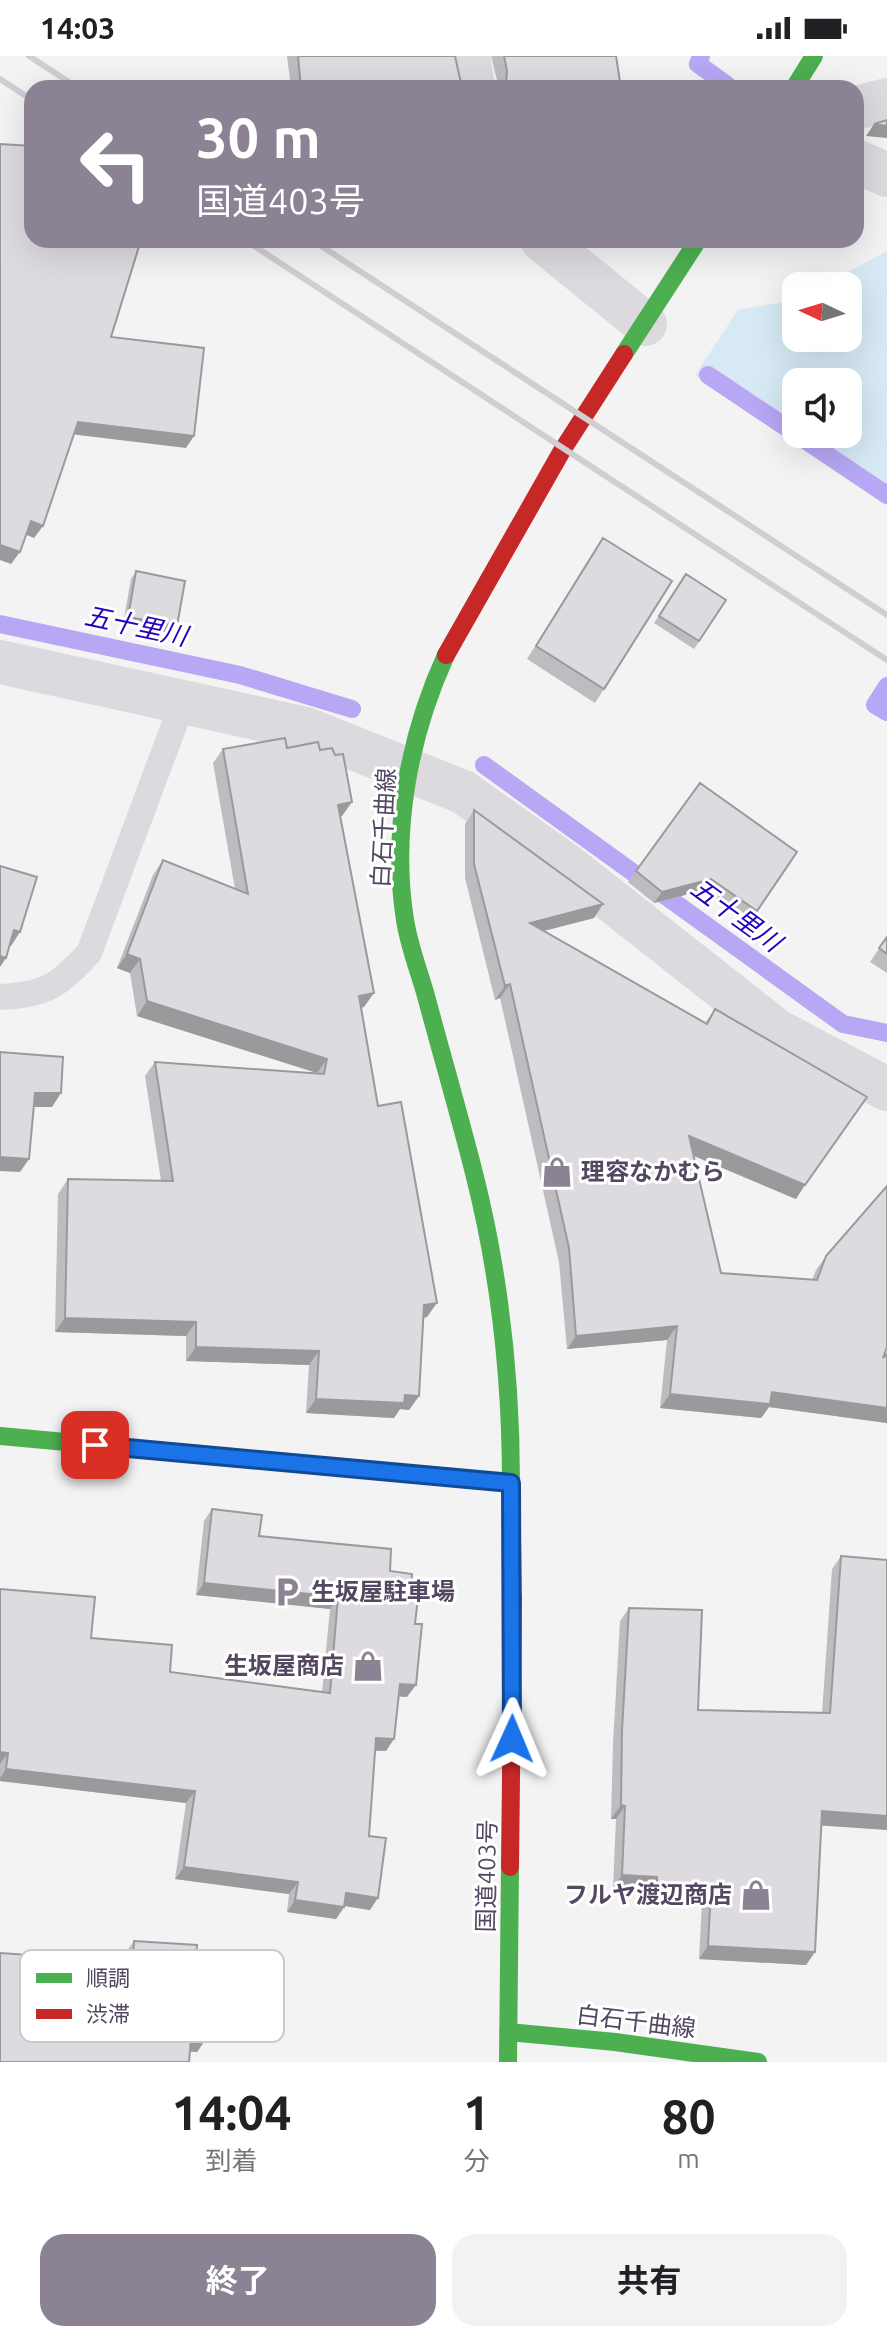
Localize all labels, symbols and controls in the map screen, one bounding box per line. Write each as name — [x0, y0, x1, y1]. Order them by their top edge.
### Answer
text: 14:03 — [40, 11, 115, 45]
text: 30 m — [196, 106, 321, 169]
icon: left — [64, 112, 168, 216]
text: 国道403号 — [196, 180, 365, 221]
north arrow — [782, 272, 862, 352]
map controls — [782, 272, 862, 448]
button: sound — [782, 368, 862, 448]
water label: 五十里川 — [82, 601, 193, 651]
street label: 白石千曲線 — [367, 767, 400, 889]
water label: 五十里川 — [686, 872, 789, 959]
shop icon: 理容なかむら — [540, 1155, 574, 1189]
place label: 理容なかむら — [581, 1158, 725, 1185]
pin — [61, 1411, 129, 1479]
icon: arrive — [73, 1423, 117, 1467]
parking icon: 生坂屋駐車場 — [270, 1575, 304, 1609]
place label: 生坂屋駐車場 — [311, 1578, 455, 1605]
shop icon: 生坂屋商店 — [351, 1649, 385, 1683]
place label: 生坂屋商店 — [224, 1652, 344, 1679]
position arrow — [470, 1697, 554, 1781]
street label: 国道403号 — [472, 1819, 501, 1933]
shop icon: フルヤ渡辺商店 — [739, 1878, 773, 1912]
place label: フルヤ渡辺商店 — [564, 1881, 732, 1908]
legend — [20, 1950, 284, 2042]
text: 順調 — [86, 1965, 130, 1990]
text: 渋滞 — [86, 2001, 130, 2026]
street label: 白石千曲線 — [575, 2001, 697, 2042]
text: 14:04 — [171, 2085, 292, 2139]
text: 1 — [463, 2085, 490, 2139]
text: 80 — [661, 2089, 716, 2143]
text: m — [677, 2144, 700, 2173]
text: 到着 — [205, 2146, 257, 2175]
text: 分 — [463, 2146, 489, 2175]
button: 終了 — [40, 2234, 436, 2326]
button: 共有 — [452, 2234, 847, 2326]

